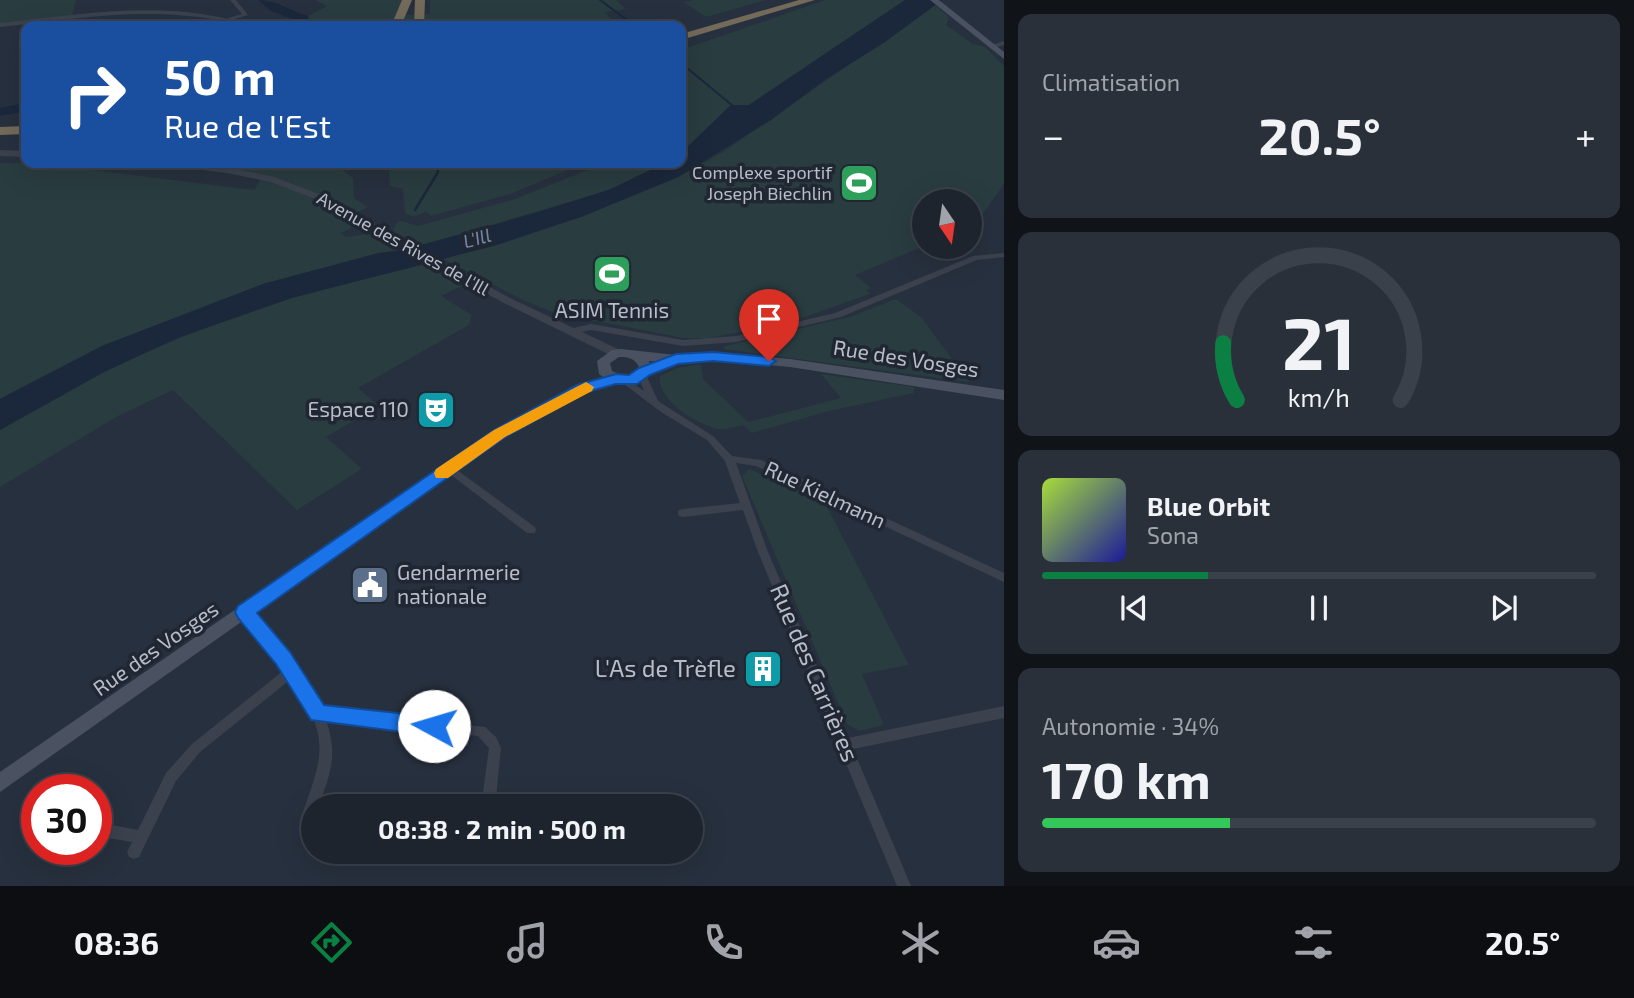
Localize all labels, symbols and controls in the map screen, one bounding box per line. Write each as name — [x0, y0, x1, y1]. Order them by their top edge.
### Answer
text: 50 m — [164, 46, 276, 105]
icon: right — [49, 49, 140, 140]
text: Climatisation — [1042, 68, 1180, 96]
text: 20.5° — [1258, 103, 1381, 165]
text: Rue de l'Est — [164, 106, 331, 144]
text: − — [1042, 112, 1064, 158]
text: + — [1575, 112, 1596, 158]
place label: Complexe sportif Joseph Biechlin — [692, 161, 833, 204]
sports icon: Complexe sportif Joseph Biechlin — [838, 162, 880, 204]
street label: Avenue des Rives de l'Ill — [314, 187, 494, 300]
north arrow — [912, 189, 982, 259]
map controls — [912, 189, 982, 259]
water label: L'Ill — [460, 223, 493, 252]
sports icon: ASIM Tennis — [591, 253, 633, 295]
pin — [739, 289, 799, 361]
place label: ASIM Tennis — [555, 297, 669, 322]
text: 21 — [1282, 297, 1356, 385]
icon: arrive — [750, 300, 788, 338]
street label: Rue des Vosges — [832, 334, 981, 381]
text: km/h — [1288, 382, 1350, 412]
theatre icon: Espace 110 — [415, 389, 457, 431]
place label: Espace 110 — [307, 396, 409, 421]
street label: Rue Kielmann — [761, 455, 890, 533]
text: Blue Orbit — [1147, 490, 1270, 521]
text: Sona — [1147, 521, 1199, 549]
place label: Gendarmerie nationale — [397, 559, 520, 608]
public building icon: Gendarmerie nationale — [349, 564, 391, 606]
street label: Rue des Carrières — [765, 579, 866, 766]
icon: previous — [1115, 589, 1153, 627]
icon: pause — [1300, 589, 1338, 627]
icon: next — [1485, 589, 1523, 627]
street label: Rue des Vosges — [88, 595, 223, 700]
building icon: L'As de Trèfle — [742, 648, 784, 690]
place label: L'As de Trèfle — [595, 653, 736, 682]
position arrow — [397, 689, 471, 763]
text: Autonomie · 34% — [1042, 712, 1219, 740]
text: 170 km — [1042, 747, 1211, 809]
speed limit sign: 30 — [21, 774, 112, 865]
text: 08:38 · 2 min · 500 m — [378, 813, 626, 844]
icon: directions — [307, 918, 356, 967]
icon: music — [503, 918, 552, 967]
icon: phone — [699, 918, 748, 967]
icon: climate — [896, 918, 945, 967]
icon: car — [1092, 918, 1141, 967]
icon: filters — [1289, 918, 1338, 967]
text: 08:36 — [74, 923, 159, 961]
text: 20.5° — [1485, 923, 1560, 961]

